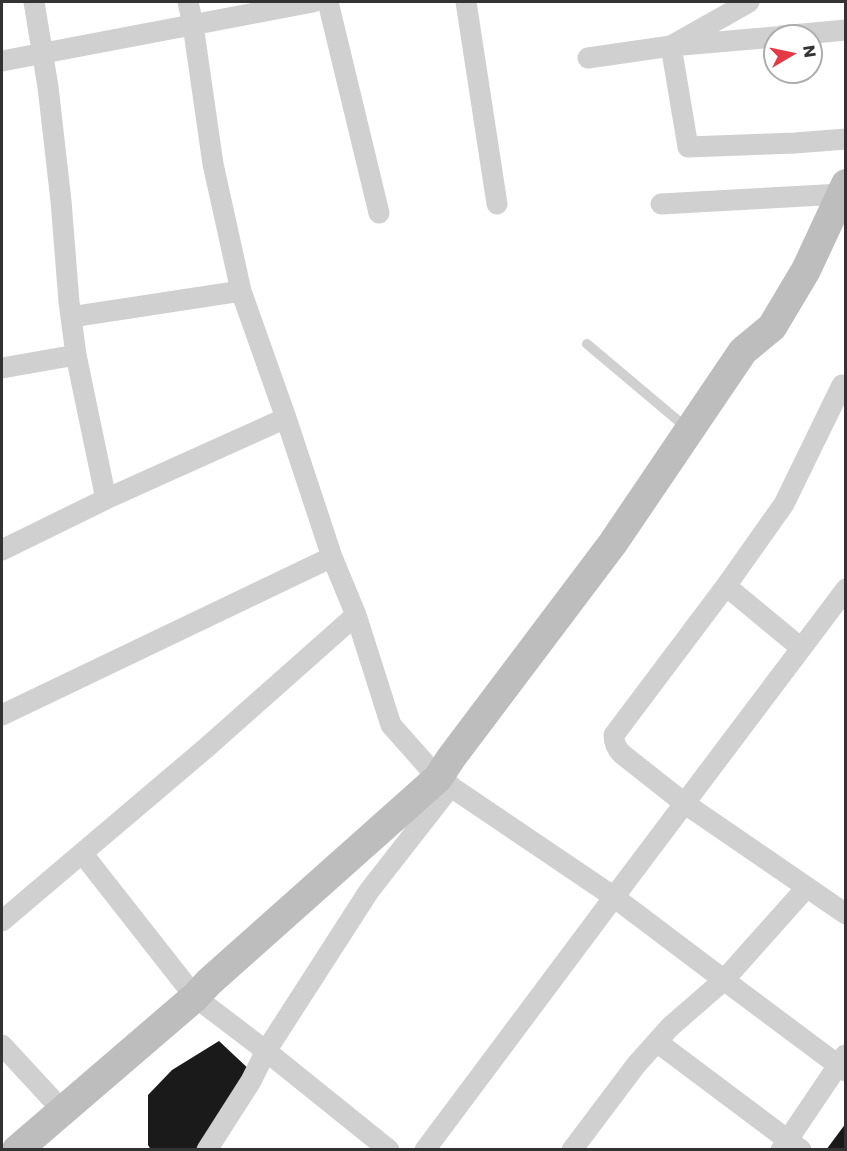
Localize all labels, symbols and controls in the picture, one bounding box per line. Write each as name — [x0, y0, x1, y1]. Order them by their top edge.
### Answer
north arrow — [763, 24, 823, 84]
text: N — [797, 44, 822, 59]

